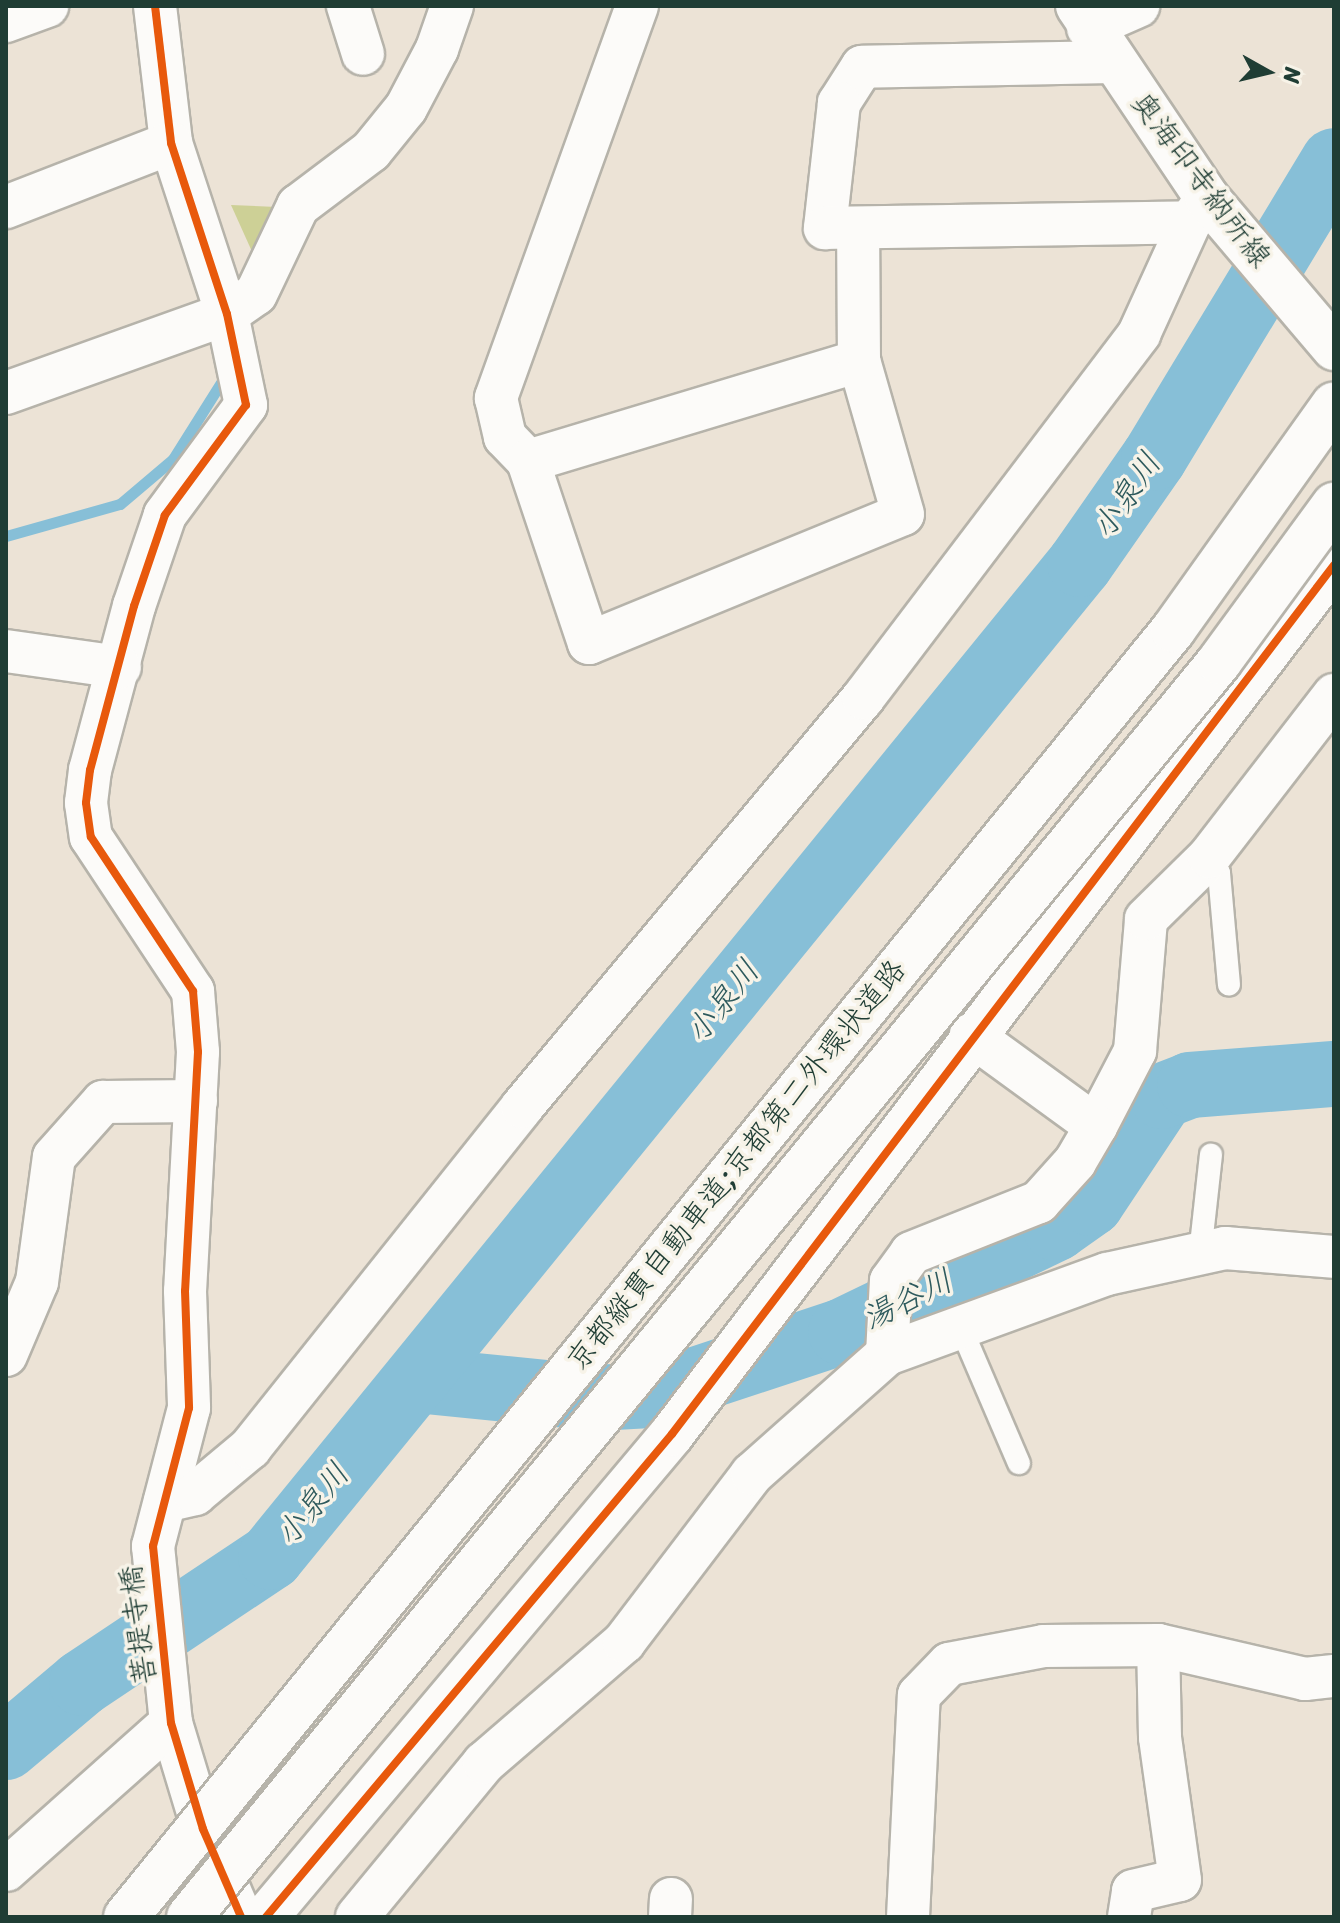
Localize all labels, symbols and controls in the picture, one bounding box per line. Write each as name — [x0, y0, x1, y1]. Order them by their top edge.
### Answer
north arrow — [1228, 32, 1308, 112]
text: N — [1272, 65, 1313, 86]
street label: 奥海印寺納所線 — [1123, 85, 1279, 275]
water label: 小泉川 — [1084, 445, 1170, 547]
street label: 京都縦貫自動車道;京都第二外環状道路 — [559, 952, 913, 1378]
water label: 小泉川 — [678, 953, 768, 1051]
water label: 湯谷川 — [856, 1262, 960, 1338]
water label: 小泉川 — [268, 1456, 358, 1554]
street label: 菩提寺橋 — [113, 1563, 163, 1687]

